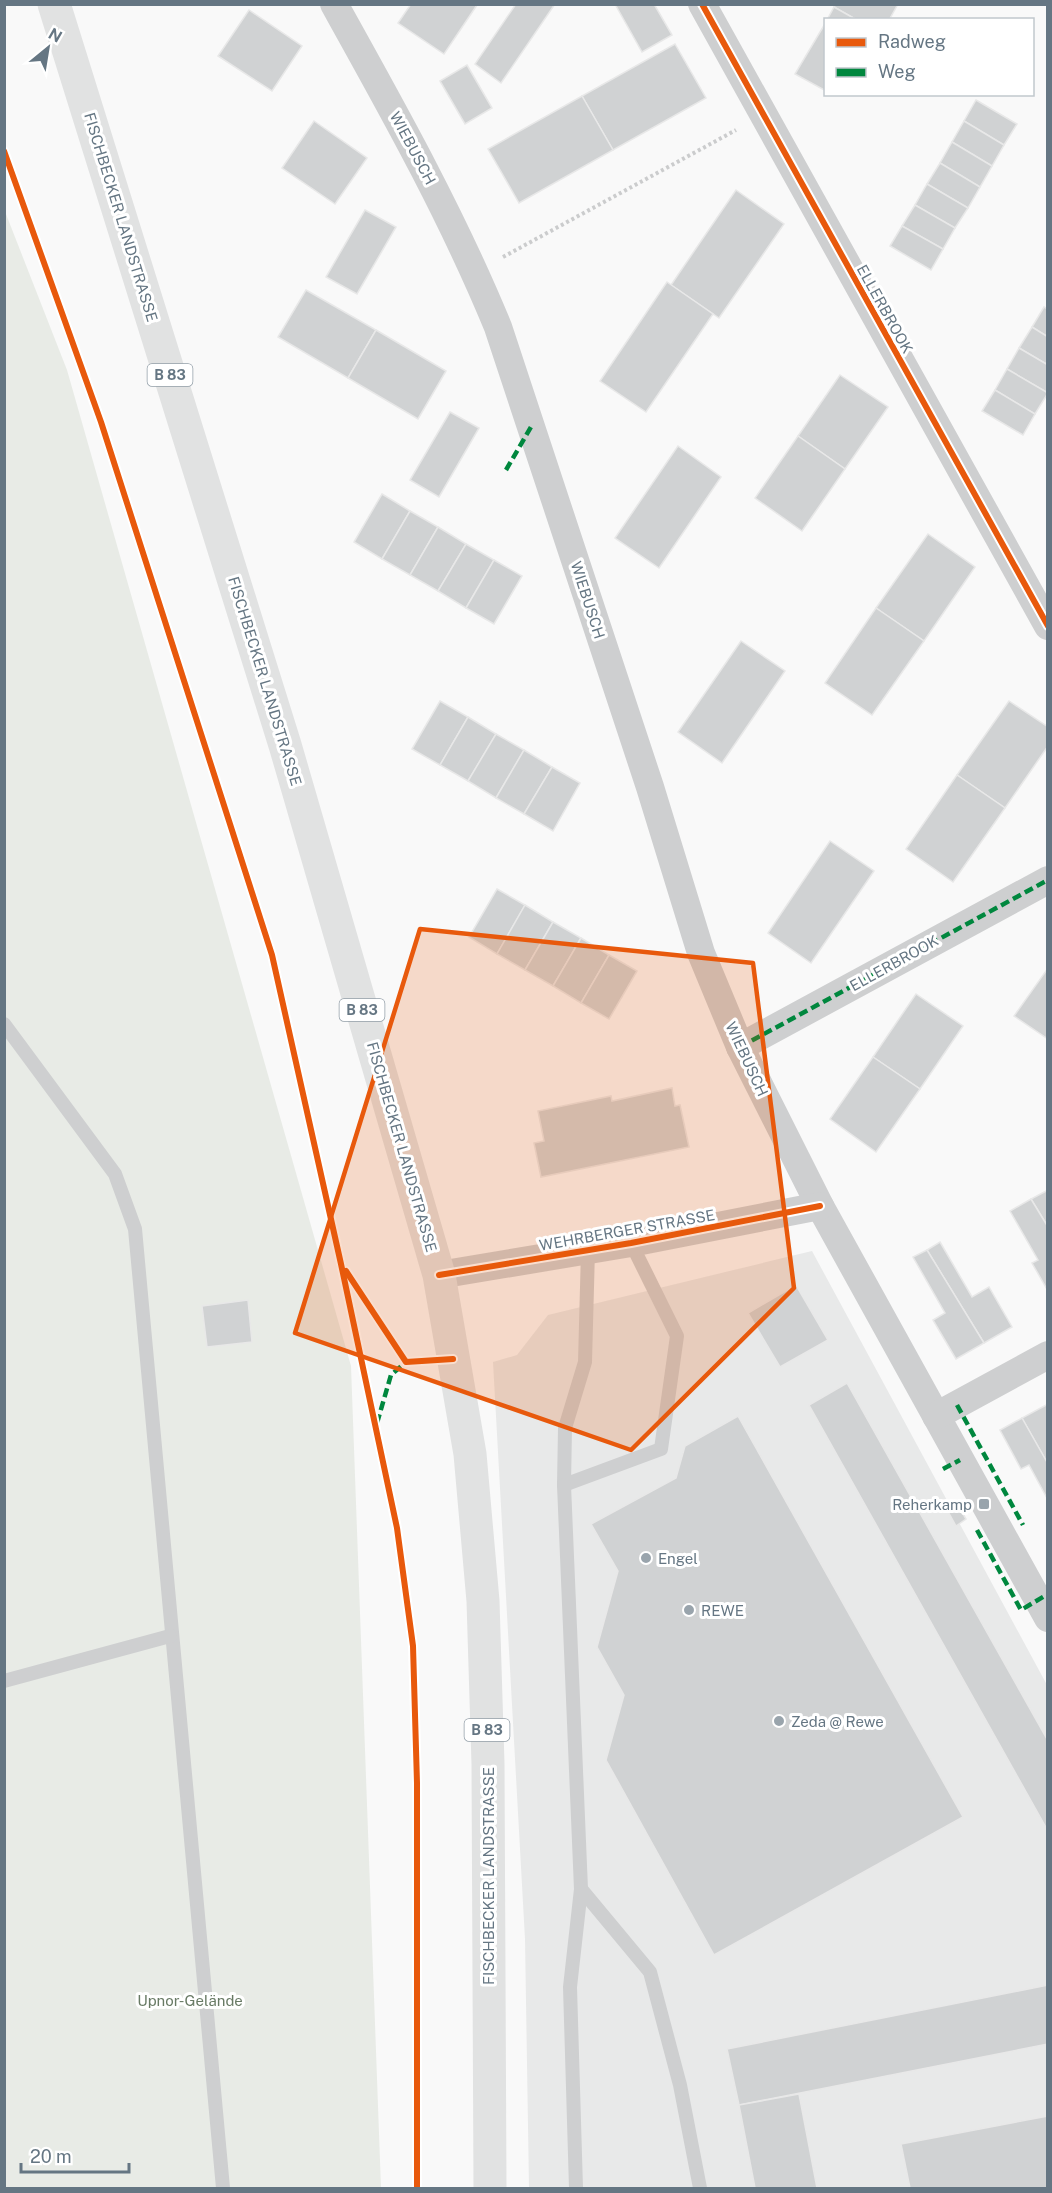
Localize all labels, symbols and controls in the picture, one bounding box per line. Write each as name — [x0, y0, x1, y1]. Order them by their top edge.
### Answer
north arrow — [18, 18, 78, 78]
legend — [824, 18, 1034, 96]
text: N — [45, 24, 65, 47]
text: Radweg — [878, 31, 946, 52]
text: Weg — [878, 61, 916, 82]
street label: WIEBUSCH — [387, 109, 439, 187]
street label: FISCHBECKER LANDSTRASSE — [81, 110, 161, 324]
street label: ELLERBROOK — [854, 262, 916, 356]
road number: B 83 — [148, 364, 192, 386]
street label: WIEBUSCH — [568, 559, 608, 641]
street label: FISCHBECKER LANDSTRASSE — [225, 574, 305, 788]
street label: ELLERBROOK — [847, 932, 941, 994]
road number: B 83 — [340, 999, 385, 1021]
street label: WIEBUSCH — [722, 1019, 772, 1099]
street label: FISCHBECKER LANDSTRASSE — [364, 1040, 440, 1254]
street label: WEHRBERGER STRASSE — [538, 1206, 716, 1254]
place label: Reherkamp — [892, 1496, 972, 1513]
marker: Reherkamp — [977, 1497, 991, 1511]
place label: Engel — [658, 1550, 698, 1567]
marker: Engel — [639, 1551, 653, 1565]
place label: REWE — [701, 1602, 744, 1619]
marker: REWE — [682, 1603, 696, 1617]
place label: Zeda @ Rewe — [791, 1713, 884, 1730]
marker: Zeda @ Rewe — [772, 1714, 786, 1728]
road number: B 83 — [464, 1719, 510, 1741]
street label: FISCHBECKER LANDSTRASSE — [480, 1767, 497, 1985]
park label: Upnor-Gelände — [137, 1992, 243, 2009]
scale bar — [21, 2136, 129, 2174]
text: 20 m — [30, 2146, 72, 2167]

